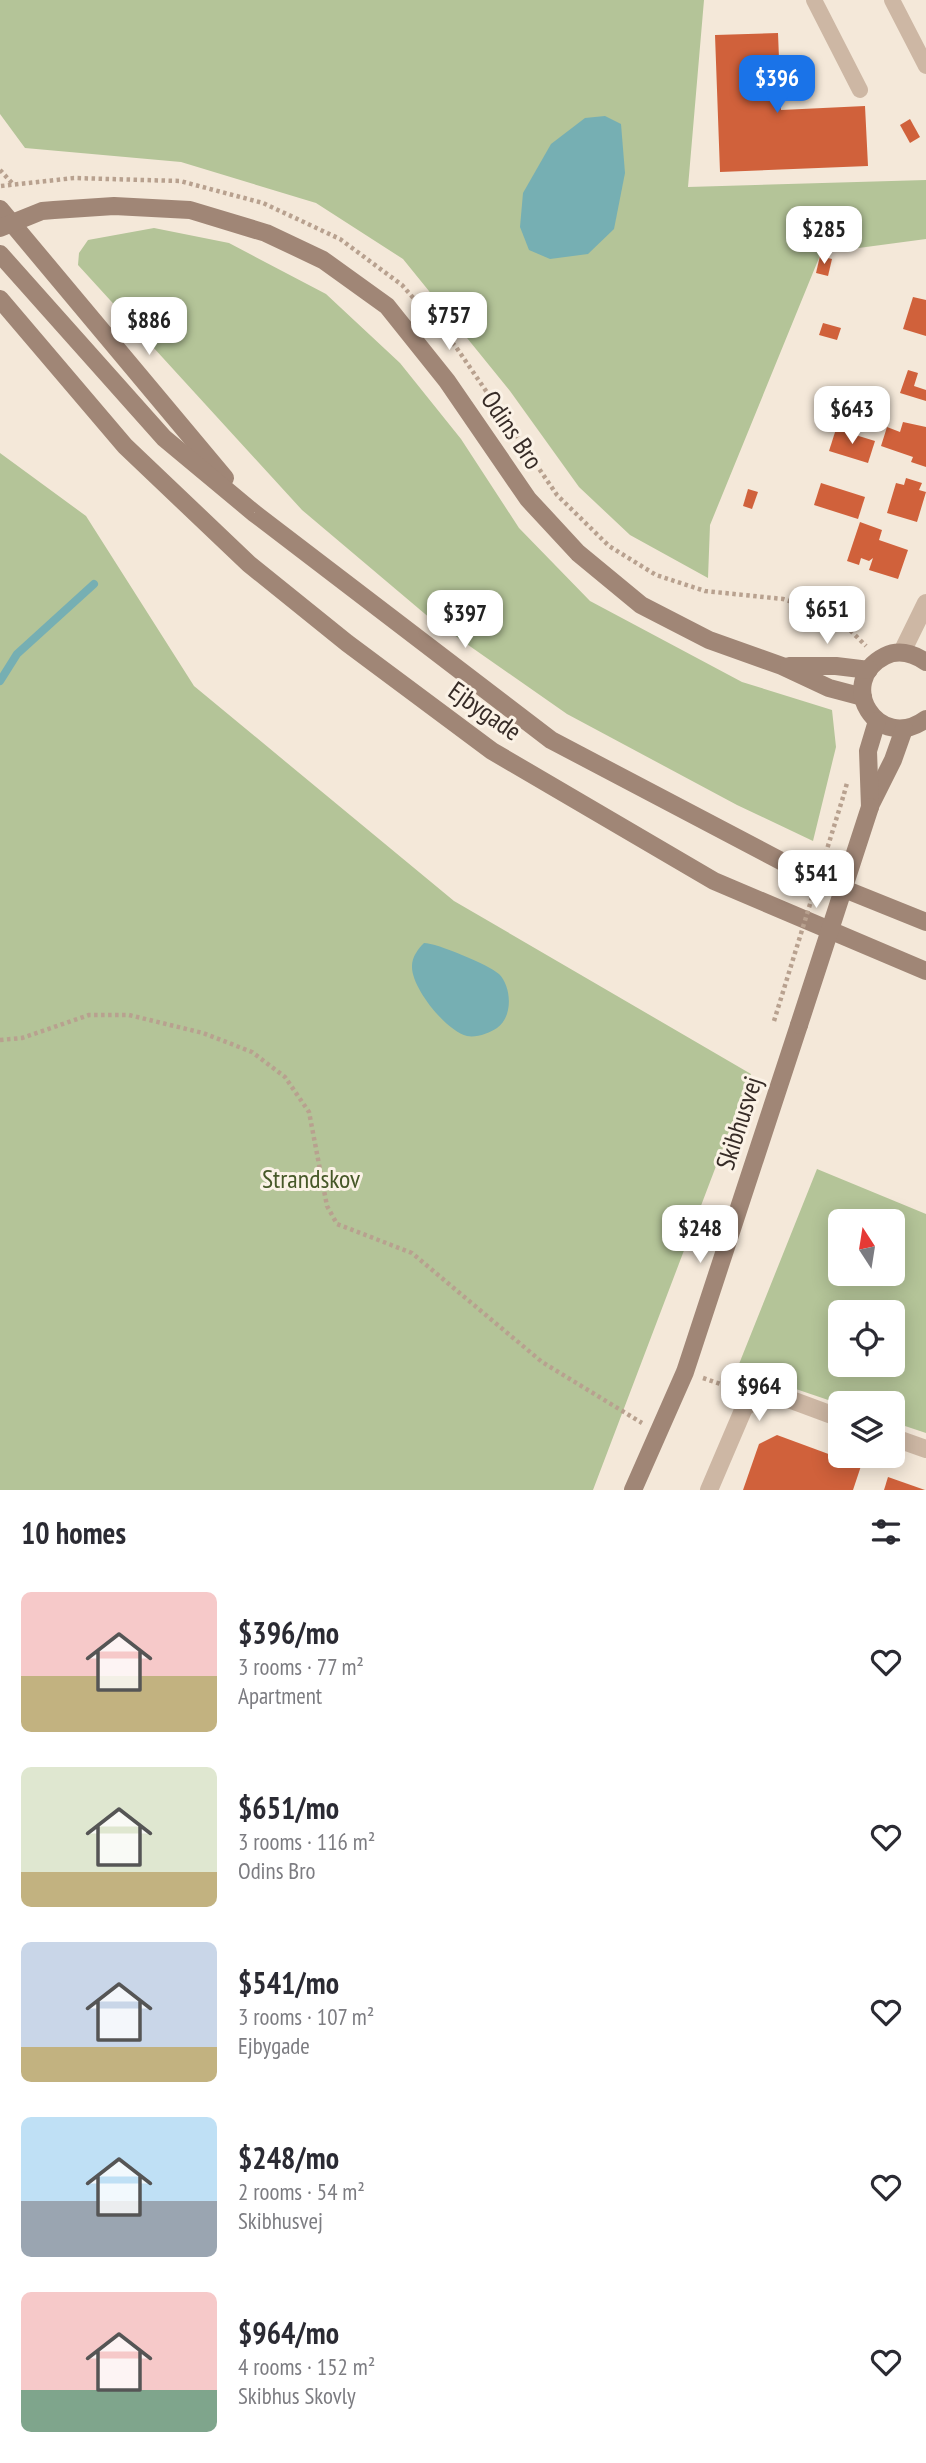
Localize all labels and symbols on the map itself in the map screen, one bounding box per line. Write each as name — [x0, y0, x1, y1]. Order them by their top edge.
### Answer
pin: $396 — [736, 55, 818, 115]
pin: $285 — [783, 206, 865, 266]
pin: $757 — [408, 292, 490, 352]
pin: $886 — [108, 298, 190, 357]
street label: Odins Bro — [474, 384, 551, 475]
pin: $643 — [811, 386, 893, 446]
pin: $651 — [786, 586, 868, 646]
pin: $397 — [424, 590, 506, 650]
street label: Ejbygade — [443, 674, 528, 747]
pin: $541 — [775, 850, 857, 910]
street label: Skibhusvej — [708, 1072, 769, 1174]
park label: Strandskov — [262, 1162, 360, 1195]
pin: $248 — [659, 1206, 741, 1265]
north arrow — [828, 1209, 905, 1286]
pin: $964 — [718, 1364, 800, 1423]

